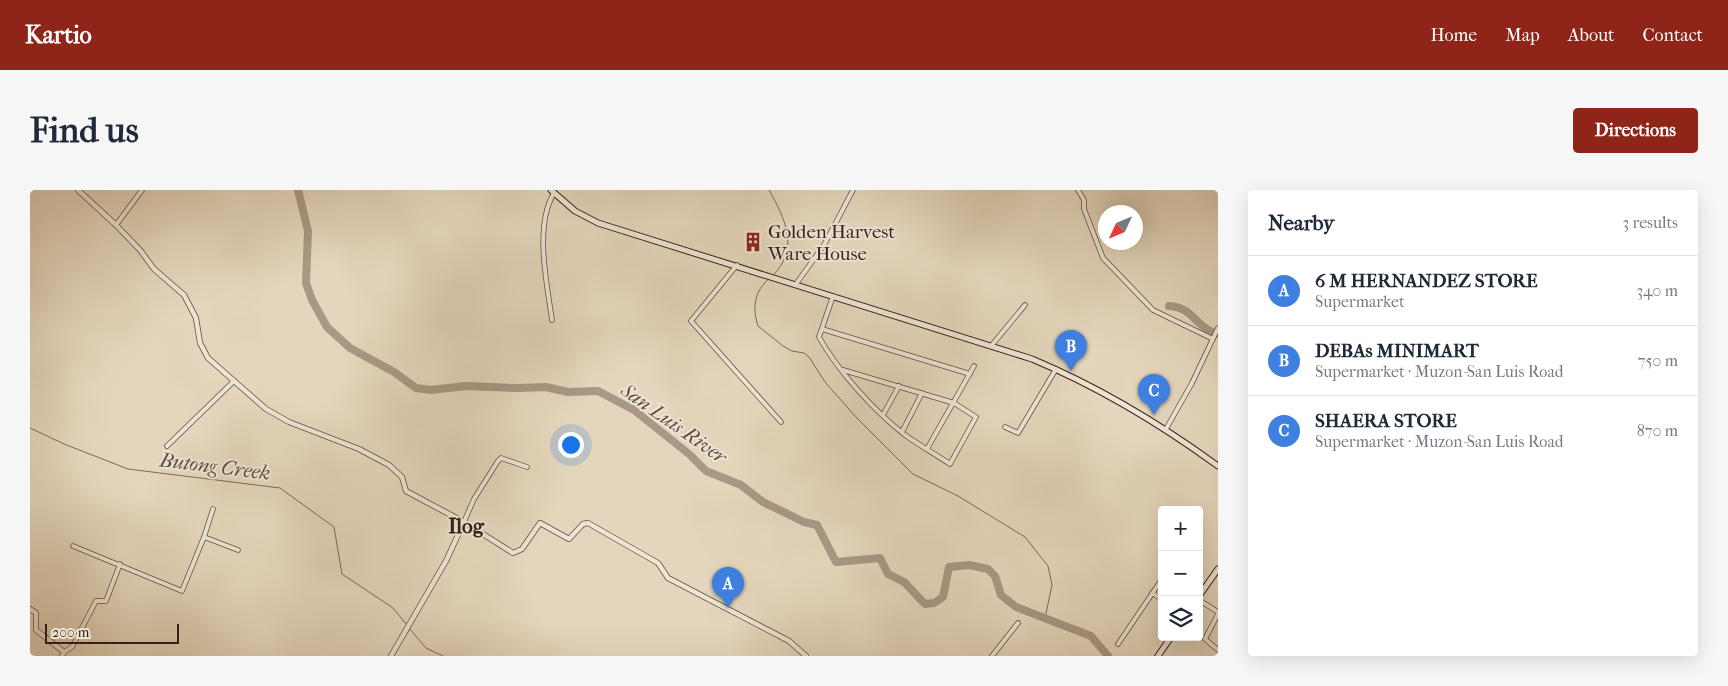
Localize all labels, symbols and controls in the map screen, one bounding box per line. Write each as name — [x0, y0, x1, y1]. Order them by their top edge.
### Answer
text: Kartio — [25, 21, 92, 49]
text: Home — [1430, 25, 1477, 46]
text: Map — [1505, 25, 1540, 46]
text: About — [1568, 25, 1614, 46]
text: Contact — [1642, 25, 1703, 46]
button: Directions — [1573, 108, 1698, 153]
text: Find us — [30, 110, 139, 151]
north arrow — [1098, 205, 1143, 250]
text: Nearby — [1268, 211, 1334, 235]
text: 3 results — [1622, 213, 1678, 232]
place label: Golden Harvest Ware House — [767, 221, 895, 265]
building icon: Golden Harvest Ware House — [742, 231, 764, 253]
text: 6 M HERNANDEZ STORE — [1315, 270, 1538, 292]
text: A — [1279, 281, 1289, 300]
text: 340 m — [1636, 281, 1678, 300]
text: Supermarket — [1315, 292, 1405, 311]
pin: B — [1055, 330, 1087, 371]
text: DEBAs MINIMART — [1315, 340, 1479, 362]
text: B — [1279, 351, 1289, 370]
text: 750 m — [1638, 351, 1678, 370]
text: Supermarket · Muzon-San Luis Road — [1315, 362, 1564, 381]
pin: C — [1138, 374, 1170, 415]
water label: San Luis River — [616, 378, 733, 469]
text: SHAERA STORE — [1315, 410, 1457, 432]
text: C — [1279, 421, 1289, 440]
text: 870 m — [1637, 421, 1678, 440]
your location — [558, 432, 584, 458]
text: Supermarket · Muzon-San Luis Road — [1315, 432, 1564, 451]
water label: Butong Creek — [157, 448, 272, 485]
map controls — [1158, 506, 1203, 641]
button: + — [1158, 506, 1203, 551]
district label: Ilog — [448, 514, 485, 538]
button: − — [1158, 551, 1203, 596]
pin: A — [712, 567, 744, 608]
button: layers — [1158, 596, 1203, 641]
scale bar — [45, 621, 179, 644]
text: 200 m — [52, 624, 89, 641]

